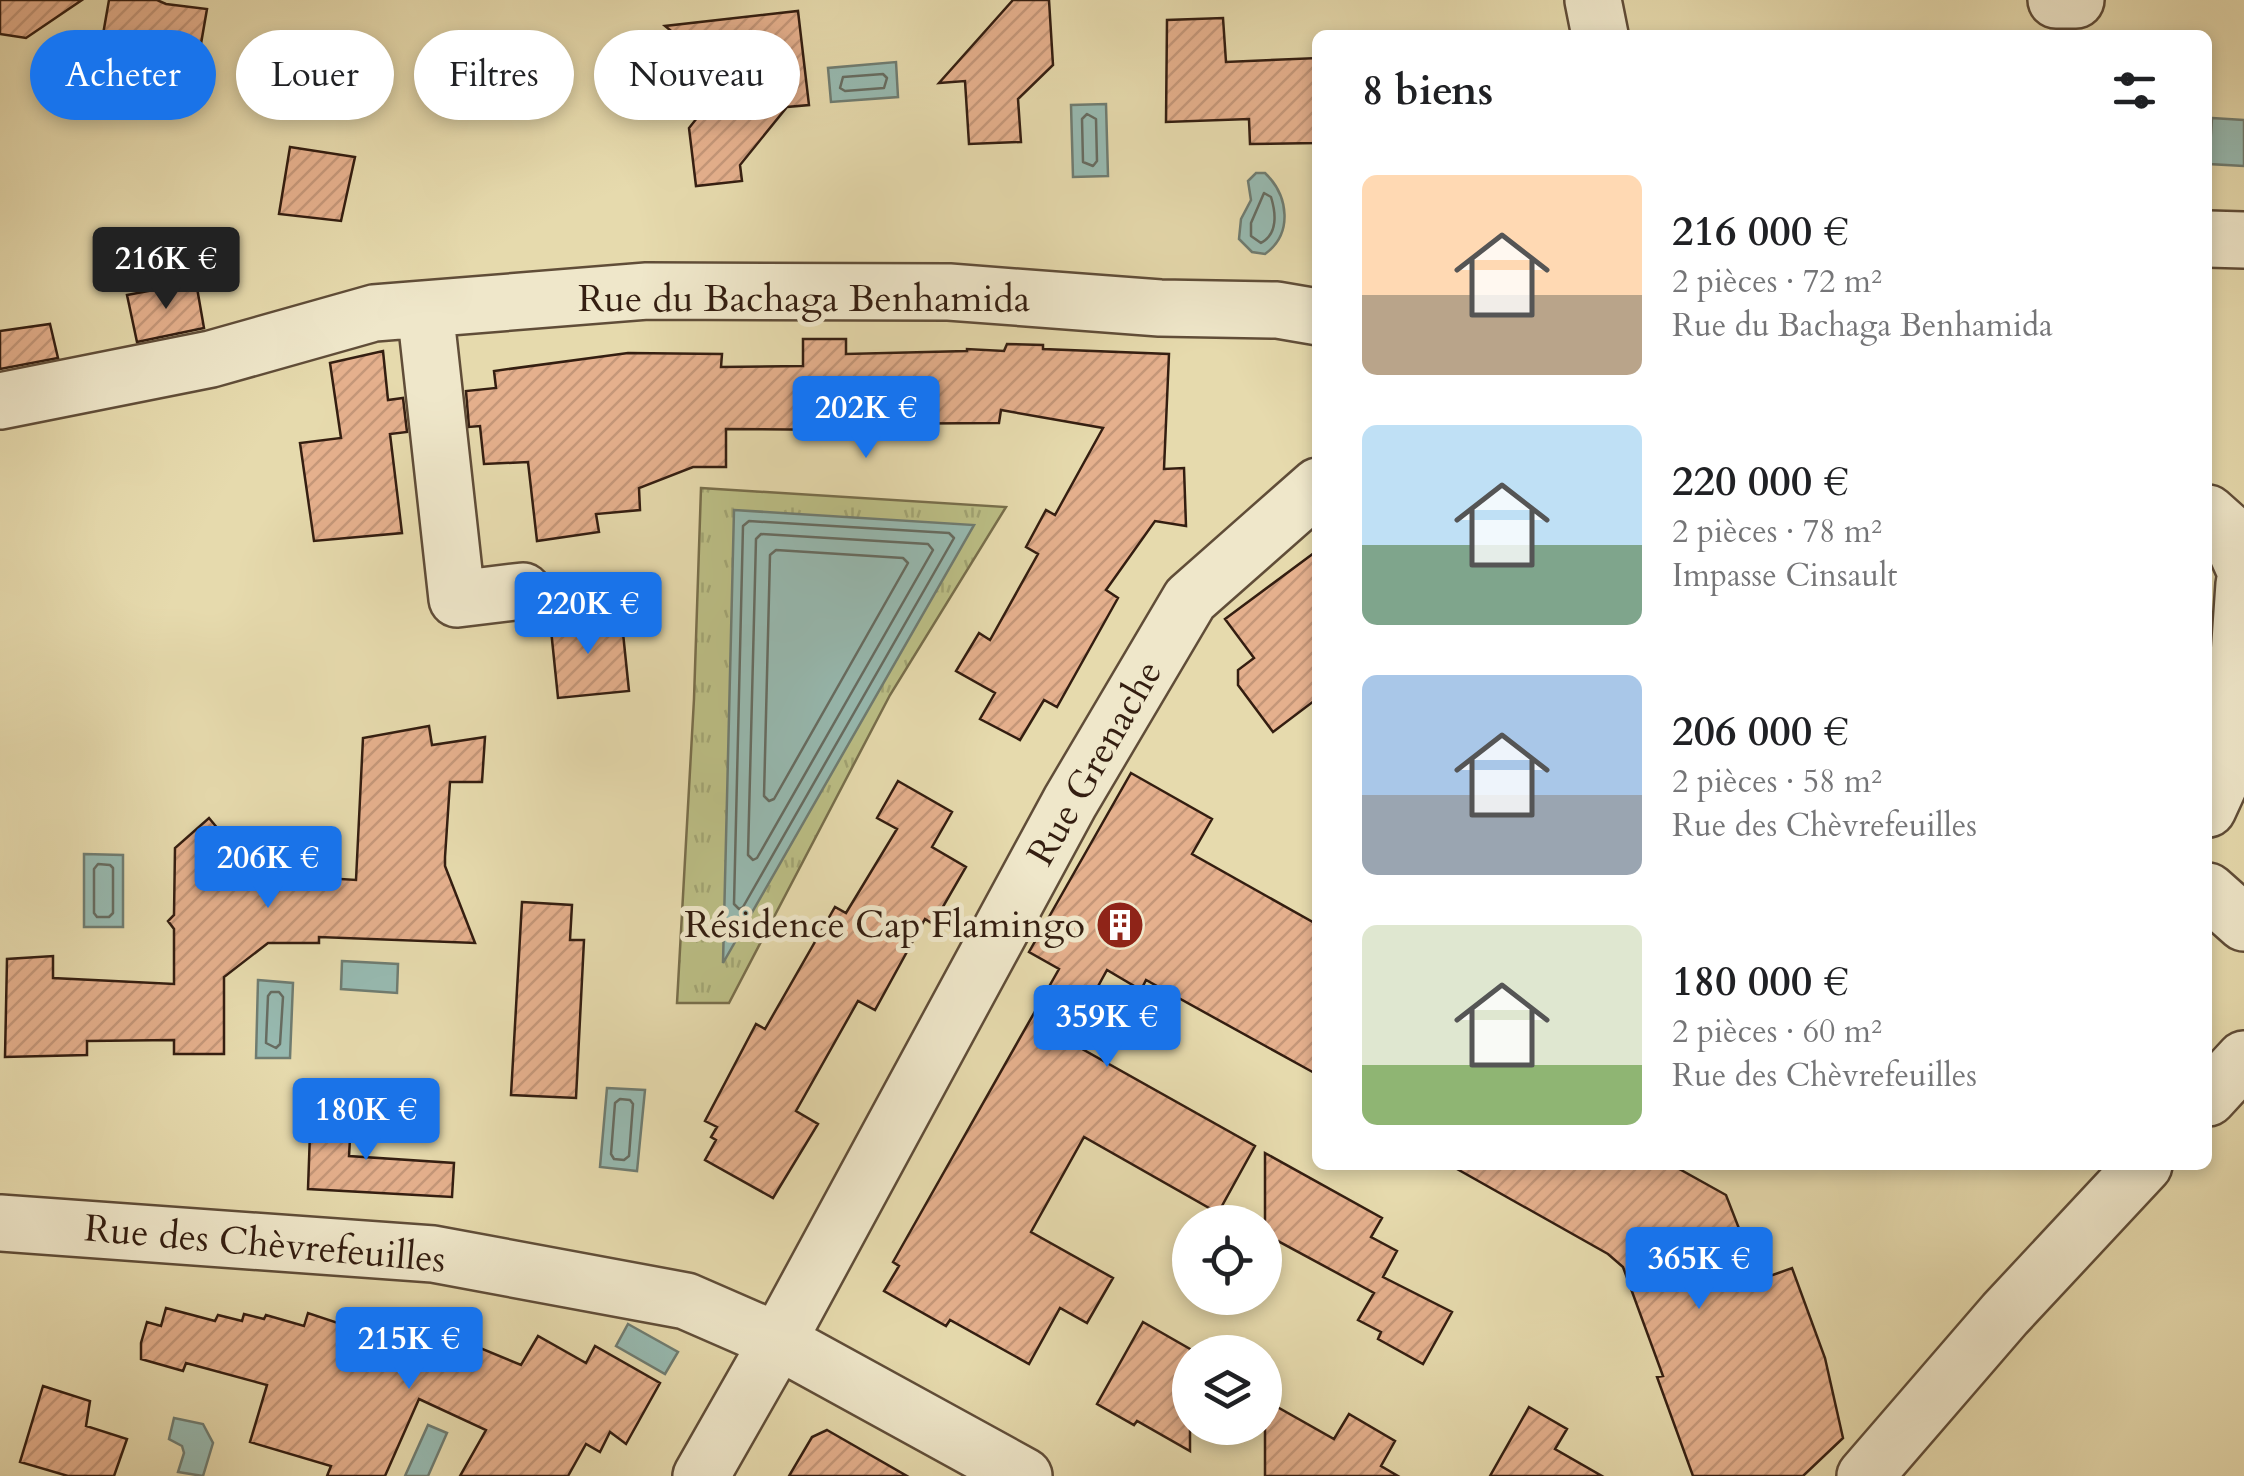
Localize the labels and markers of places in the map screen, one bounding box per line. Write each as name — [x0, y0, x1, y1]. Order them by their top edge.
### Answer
pin: 216K € — [85, 227, 247, 312]
pin: 202K € — [785, 376, 947, 461]
pin: 220K € — [507, 572, 669, 657]
pin: 206K € — [187, 826, 349, 911]
place label: Résidence Cap Flamingo — [684, 899, 1085, 951]
building icon: Résidence Cap Flamingo — [1094, 899, 1146, 951]
pin: 359K € — [1026, 985, 1188, 1070]
pin: 180K € — [285, 1078, 447, 1163]
pin: 365K € — [1618, 1227, 1780, 1312]
pin: 215K € — [328, 1307, 490, 1392]

